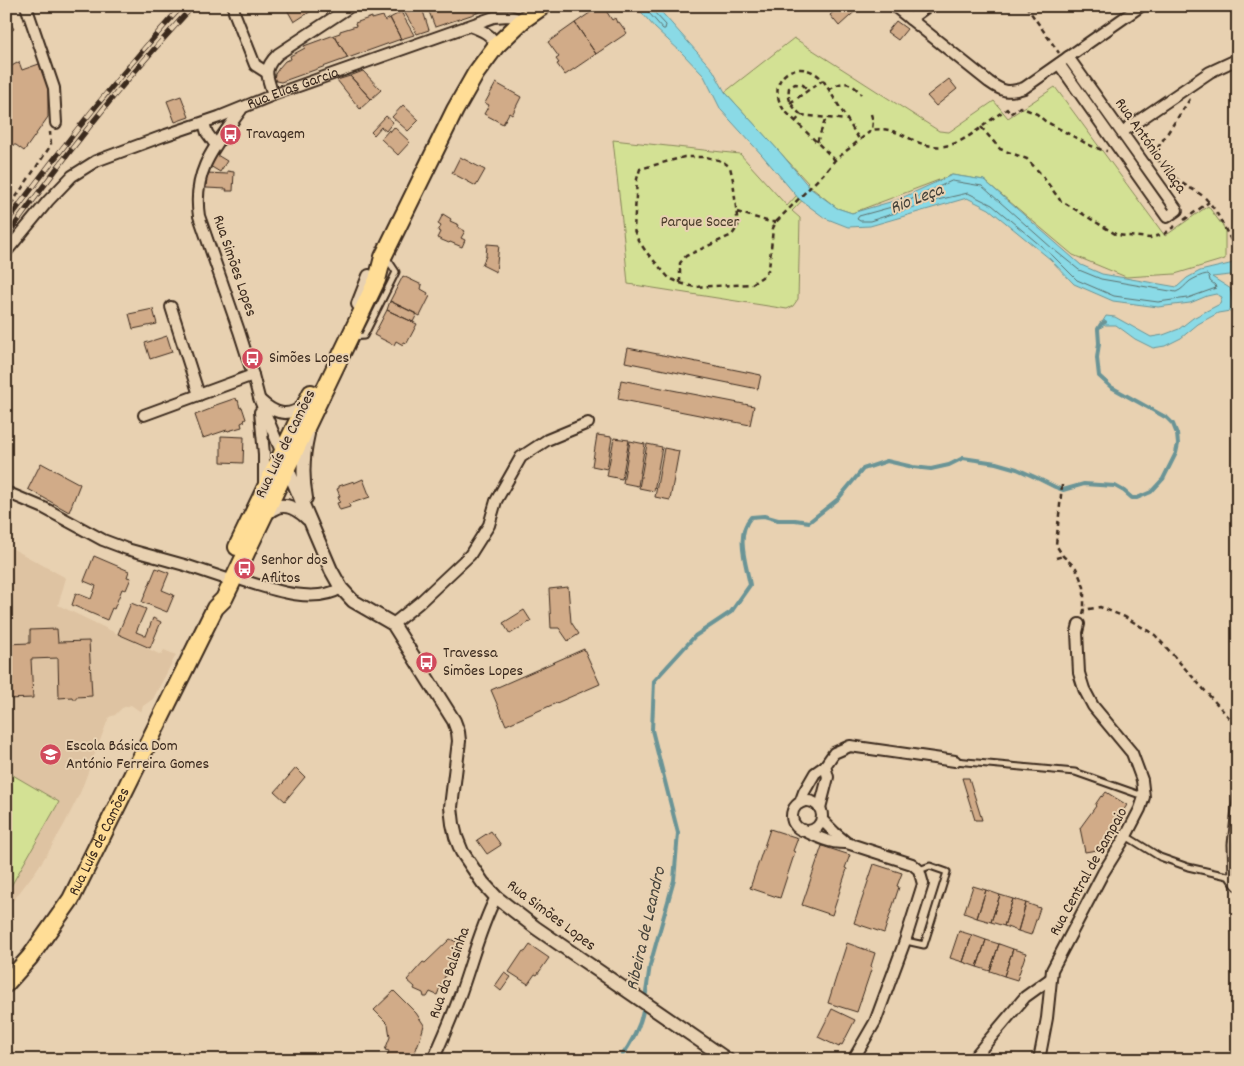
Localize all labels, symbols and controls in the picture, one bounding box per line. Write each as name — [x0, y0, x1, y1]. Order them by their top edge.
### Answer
street label: Rua Elias Garcia — [244, 61, 343, 116]
street label: Rua António Vilaça — [1108, 94, 1192, 199]
bus stop icon: Travagem — [218, 122, 242, 146]
place label: Travagem — [246, 123, 305, 146]
water label: Rio Leça — [887, 178, 949, 222]
park label: Parque Socer — [660, 211, 740, 234]
street label: Rua Simões Lopes — [206, 212, 262, 320]
bus stop icon: Simões Lopes — [241, 346, 265, 370]
place label: Simões Lopes — [269, 347, 350, 370]
street label: Rua Luís de Camões — [250, 386, 322, 502]
place label: Senhor dos Aflitos — [261, 549, 328, 590]
bus stop icon: Senhor dos Aflitos — [233, 557, 257, 581]
place label: Travessa Simões Lopes — [443, 642, 524, 683]
bus stop icon: Travessa Simões Lopes — [415, 650, 439, 674]
place label: Escola Básica Dom António Ferreira Gomes — [66, 735, 210, 776]
school or university icon: Escola Básica Dom António Ferreira Gomes — [38, 743, 62, 767]
street label: Rua Luís de Camões — [63, 783, 136, 900]
street label: Rua Central de Sampaio — [1044, 804, 1134, 940]
water label: Ribeira de Leandro — [621, 864, 674, 993]
street label: Rua Simões Lopes — [502, 875, 601, 957]
street label: Rua da Balsinha — [424, 924, 477, 1022]

